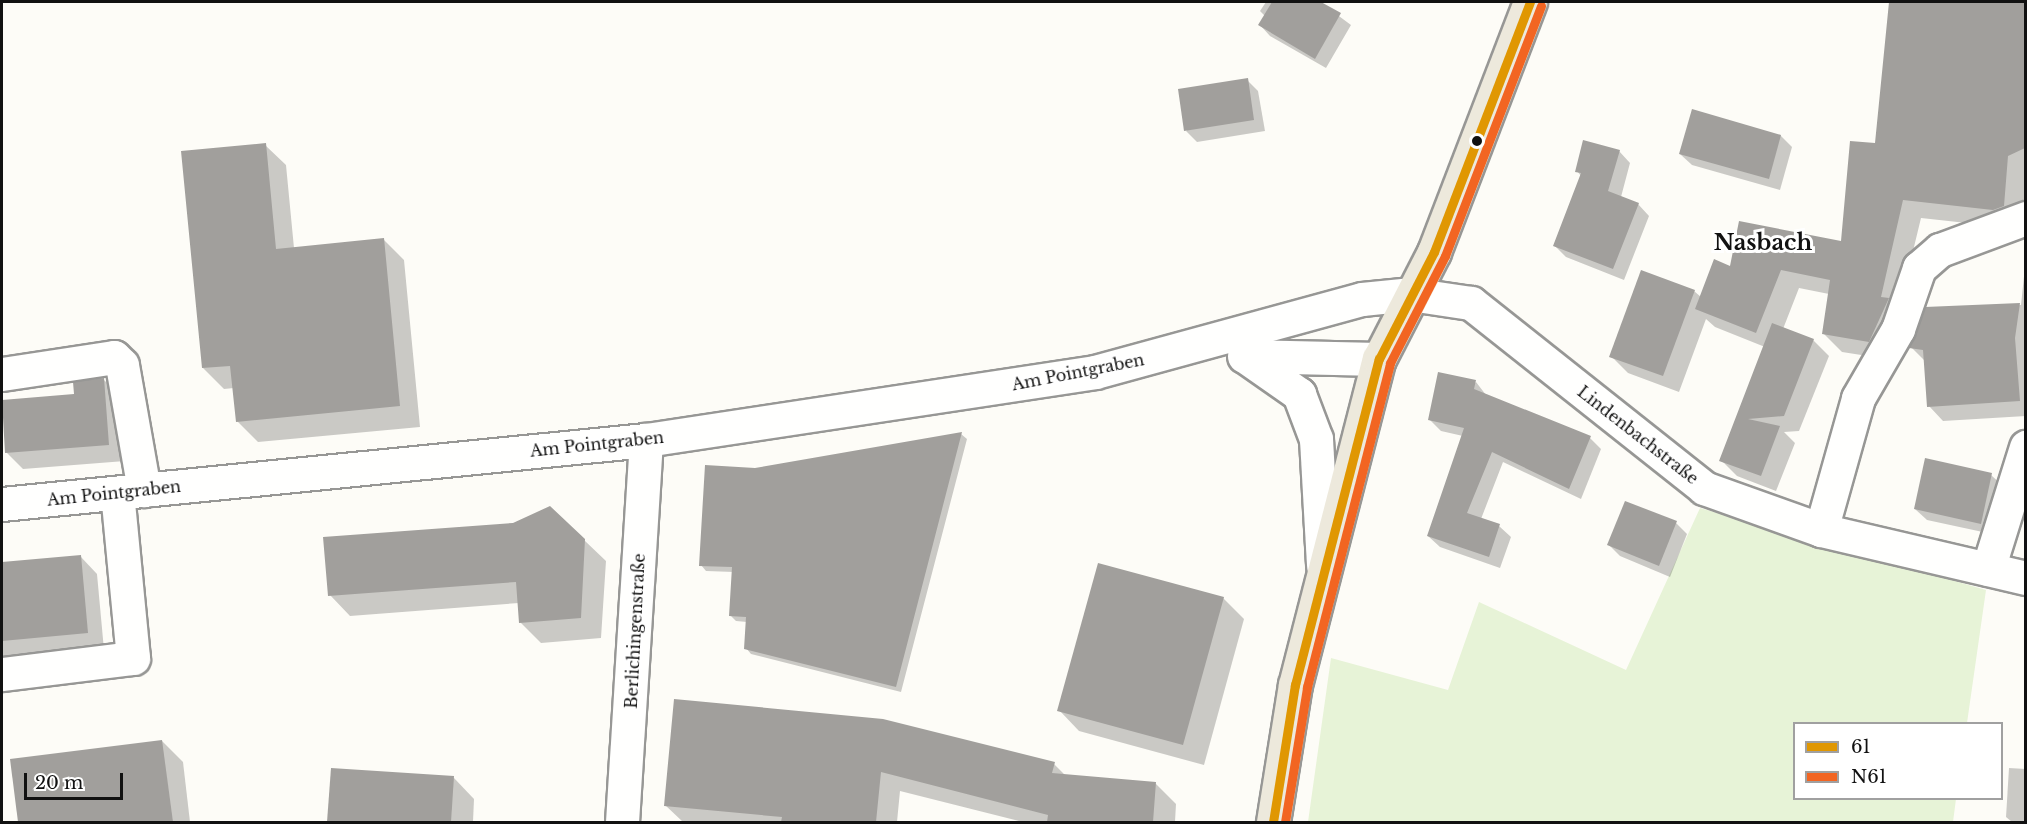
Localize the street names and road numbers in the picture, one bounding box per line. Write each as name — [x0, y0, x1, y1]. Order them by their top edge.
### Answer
street label: Am Pointgraben — [1010, 350, 1146, 394]
street label: Lindenbachstraße — [1574, 382, 1702, 488]
street label: Am Pointgraben — [529, 427, 665, 461]
street label: Am Pointgraben — [46, 476, 182, 510]
street label: Berlichingenstraße — [621, 553, 649, 709]

